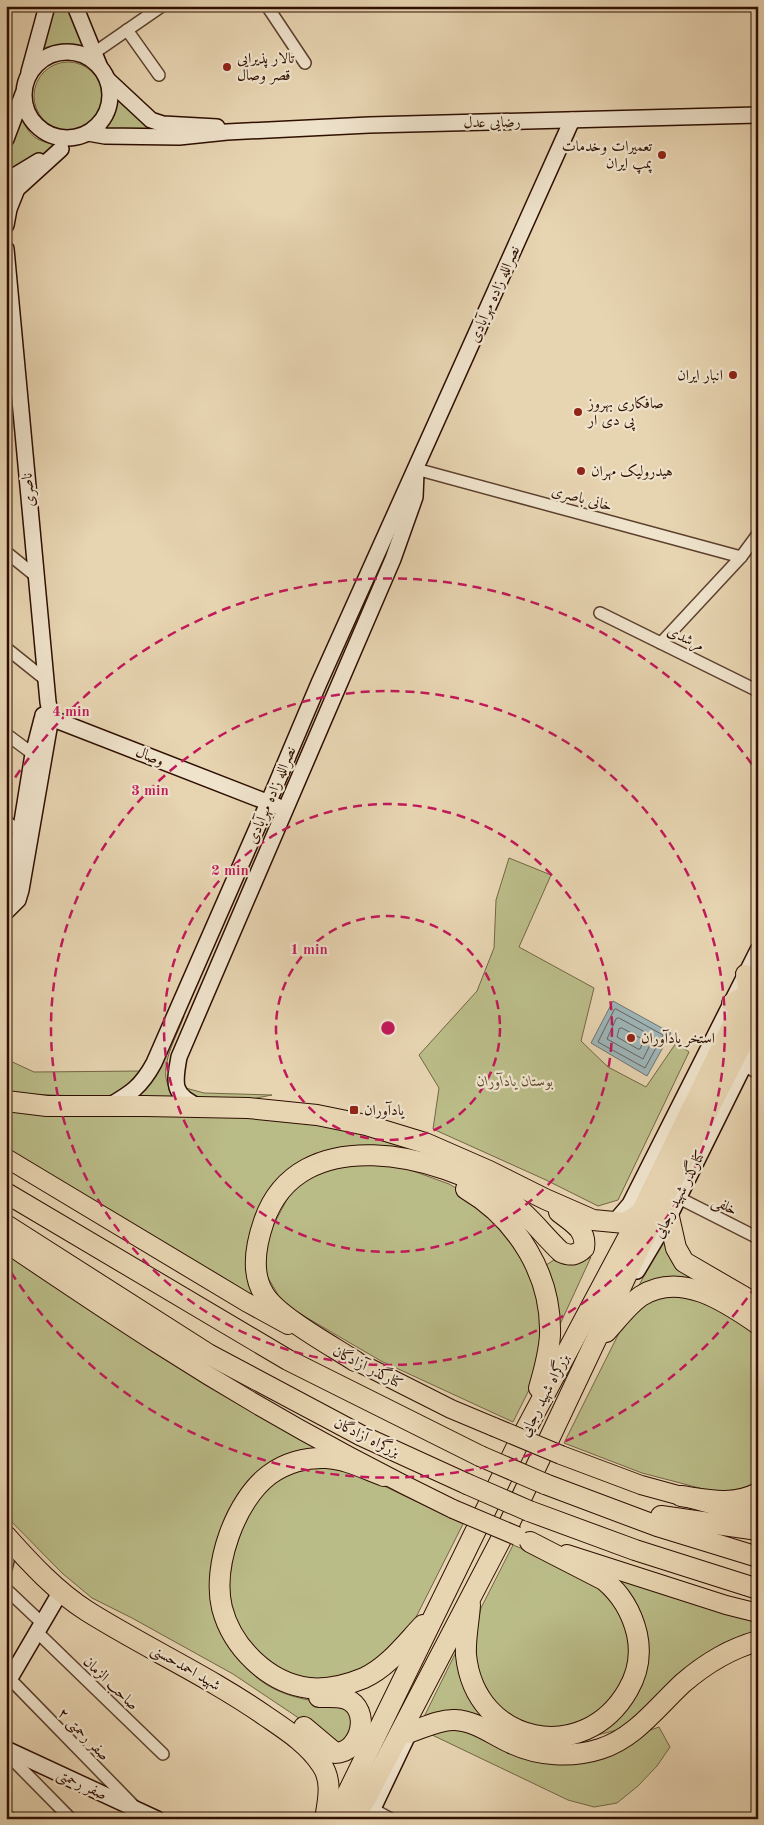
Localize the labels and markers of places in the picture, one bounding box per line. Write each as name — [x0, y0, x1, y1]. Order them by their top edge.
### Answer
place label: تالار پذیرایی قصر وصال — [237, 52, 294, 85]
marker: تالار پذیرایی قصر وصال — [221, 61, 233, 73]
place label: تعمیرات وخدمات پمپ ایران — [562, 140, 652, 174]
marker: تعمیرات وخدمات پمپ ایران — [656, 149, 668, 161]
place label: انبار ایران — [677, 369, 723, 384]
marker: انبار ایران — [727, 369, 739, 381]
place label: صافکاری بهروز پی دی ار — [586, 395, 664, 432]
marker: صافکاری بهروز پی دی ار — [572, 406, 584, 418]
place label: هیدرولیک مهران — [591, 463, 673, 481]
marker: هیدرولیک مهران — [575, 465, 587, 477]
centre of rings — [379, 1019, 397, 1037]
place label: استخر یادآوران — [641, 1029, 715, 1048]
marker: استخر یادآوران — [625, 1032, 637, 1044]
place label: یادآوران — [364, 1101, 405, 1119]
marker: یادآوران — [348, 1104, 360, 1116]

